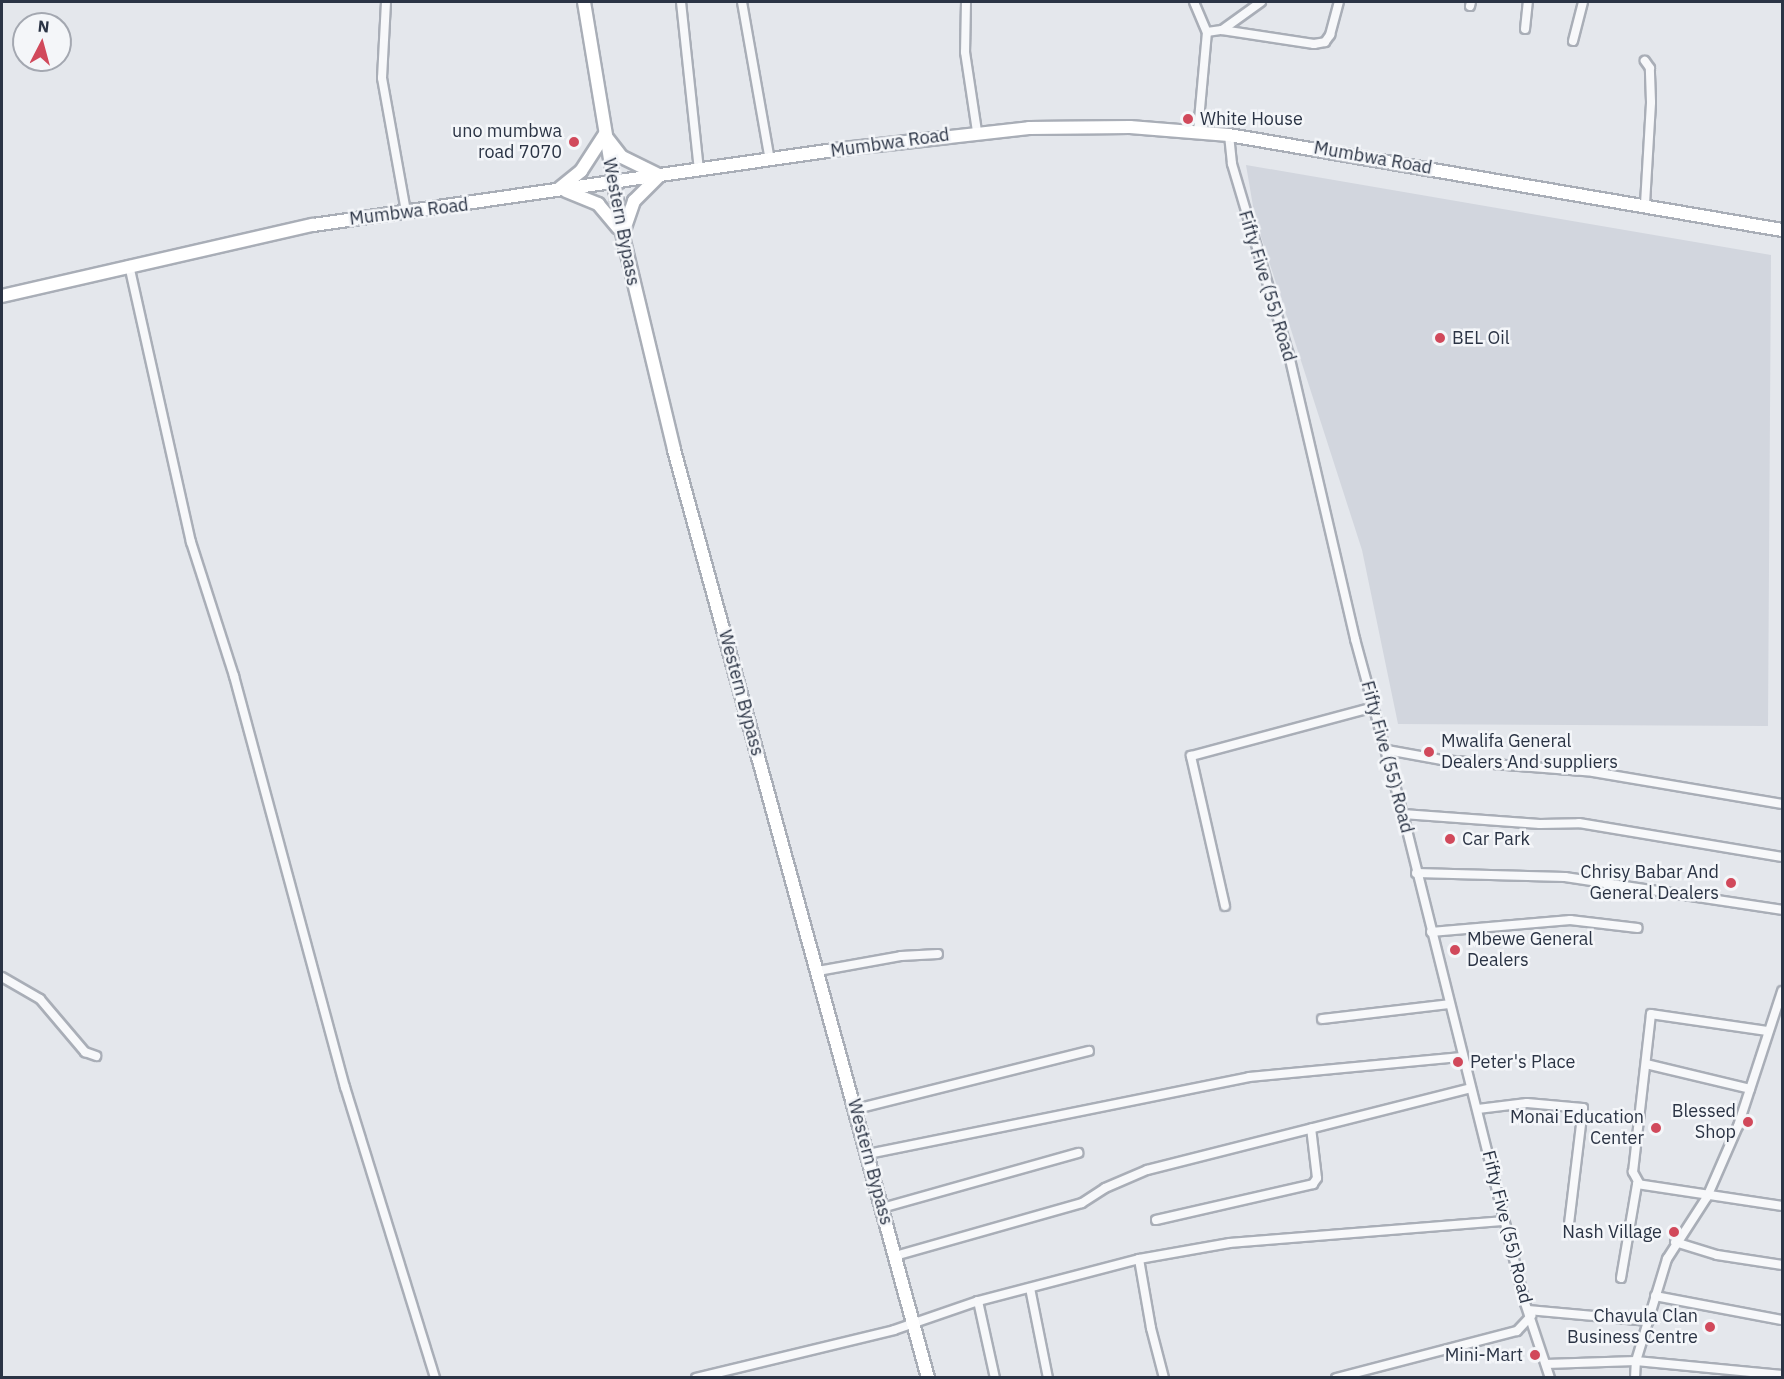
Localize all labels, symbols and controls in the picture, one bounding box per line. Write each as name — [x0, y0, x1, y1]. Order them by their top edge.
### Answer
north arrow — [12, 12, 72, 72]
text: N — [37, 16, 50, 37]
place label: White House — [1200, 108, 1303, 130]
marker: White House — [1181, 112, 1195, 126]
place label: uno mumbwa road 7070 — [452, 121, 562, 164]
street label: Mumbwa Road — [829, 124, 951, 162]
marker: uno mumbwa road 7070 — [567, 135, 581, 149]
street label: Mumbwa Road — [1312, 137, 1434, 179]
street label: Western Bypass — [598, 156, 644, 288]
street label: Mumbwa Road — [348, 194, 470, 230]
street label: Fifty Five (55) Road — [1234, 208, 1300, 364]
place label: BEL Oil — [1452, 327, 1510, 349]
marker: BEL Oil — [1433, 331, 1447, 345]
street label: Western Bypass — [714, 628, 768, 758]
street label: Fifty Five (55) Road — [1356, 679, 1418, 835]
place label: Mwalifa General Dealers And suppliers — [1441, 731, 1618, 774]
marker: Mwalifa General Dealers And suppliers — [1422, 745, 1436, 759]
place label: Car Park — [1462, 828, 1530, 850]
marker: Car Park — [1443, 832, 1457, 846]
place label: Chrisy Babar And General Dealers — [1580, 862, 1719, 904]
marker: Chrisy Babar And General Dealers — [1724, 876, 1738, 890]
place label: Mbewe General Dealers — [1467, 929, 1593, 972]
marker: Mbewe General Dealers — [1448, 943, 1462, 957]
place label: Peter's Place — [1470, 1051, 1575, 1073]
marker: Peter's Place — [1451, 1055, 1465, 1069]
street label: Western Bypass — [843, 1097, 897, 1227]
place label: Blessed Shop — [1672, 1101, 1736, 1144]
place label: Monai Education Center — [1510, 1107, 1644, 1150]
marker: Blessed Shop — [1741, 1115, 1755, 1129]
marker: Monai Education Center — [1649, 1121, 1663, 1135]
street label: Fifty Five (55) Road — [1478, 1148, 1536, 1306]
place label: Nash Village — [1562, 1221, 1662, 1243]
marker: Nash Village — [1667, 1225, 1681, 1239]
place label: Chavula Clan Business Centre — [1567, 1306, 1698, 1348]
marker: Chavula Clan Business Centre — [1703, 1320, 1717, 1334]
place label: Mini-Mart — [1445, 1344, 1523, 1366]
marker: Mini-Mart — [1528, 1348, 1542, 1362]

